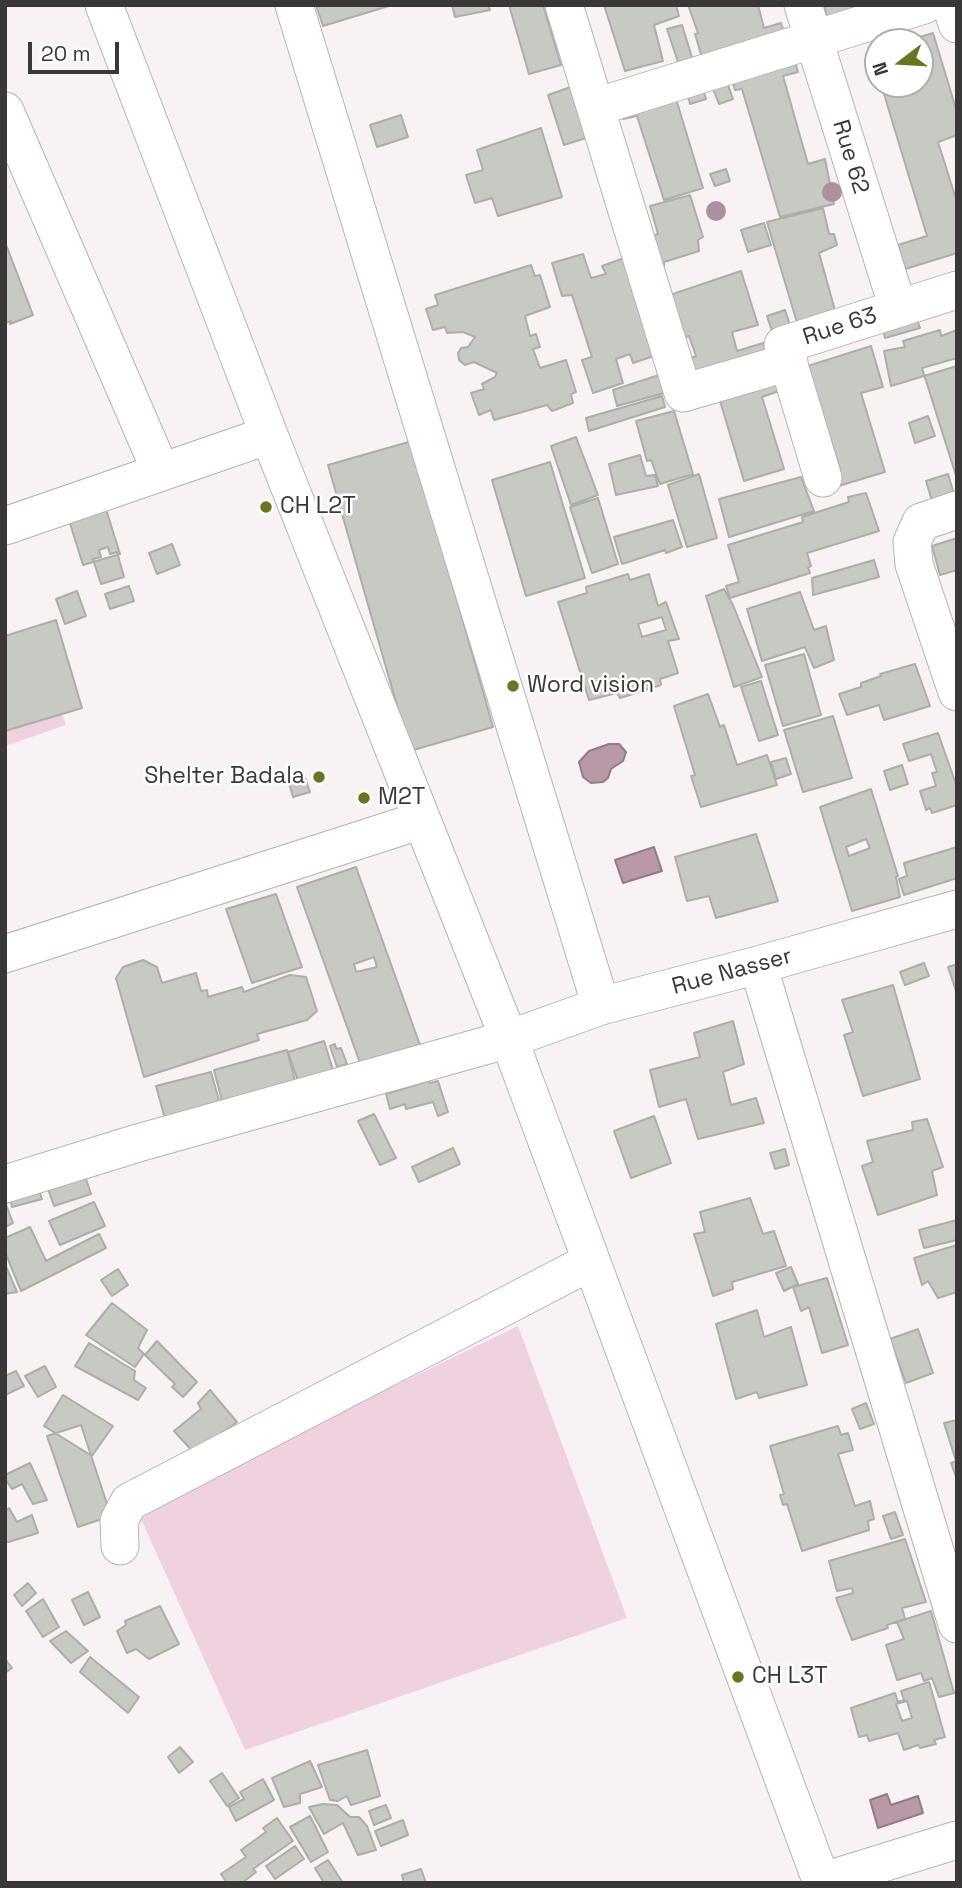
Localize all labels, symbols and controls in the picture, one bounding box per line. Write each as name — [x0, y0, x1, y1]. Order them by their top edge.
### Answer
scale bar — [32, 28, 122, 72]
north arrow — [864, 28, 934, 98]
text: 20 m — [41, 40, 91, 67]
text: N — [867, 59, 894, 78]
street label: Rue 62 — [826, 117, 874, 197]
street label: Rue 63 — [800, 302, 880, 352]
place label: CH L2T — [280, 493, 356, 521]
marker: CH L2T — [258, 499, 274, 515]
place label: Word vision — [527, 672, 654, 700]
marker: Word vision — [505, 678, 521, 694]
place label: Shelter Badala — [144, 763, 305, 791]
marker: Shelter Badala — [311, 769, 327, 785]
place label: M2T — [378, 784, 425, 812]
marker: M2T — [356, 790, 372, 806]
street label: Rue Nasser — [669, 943, 795, 1001]
place label: CH L3T — [752, 1663, 828, 1691]
marker: CH L3T — [730, 1669, 746, 1685]

